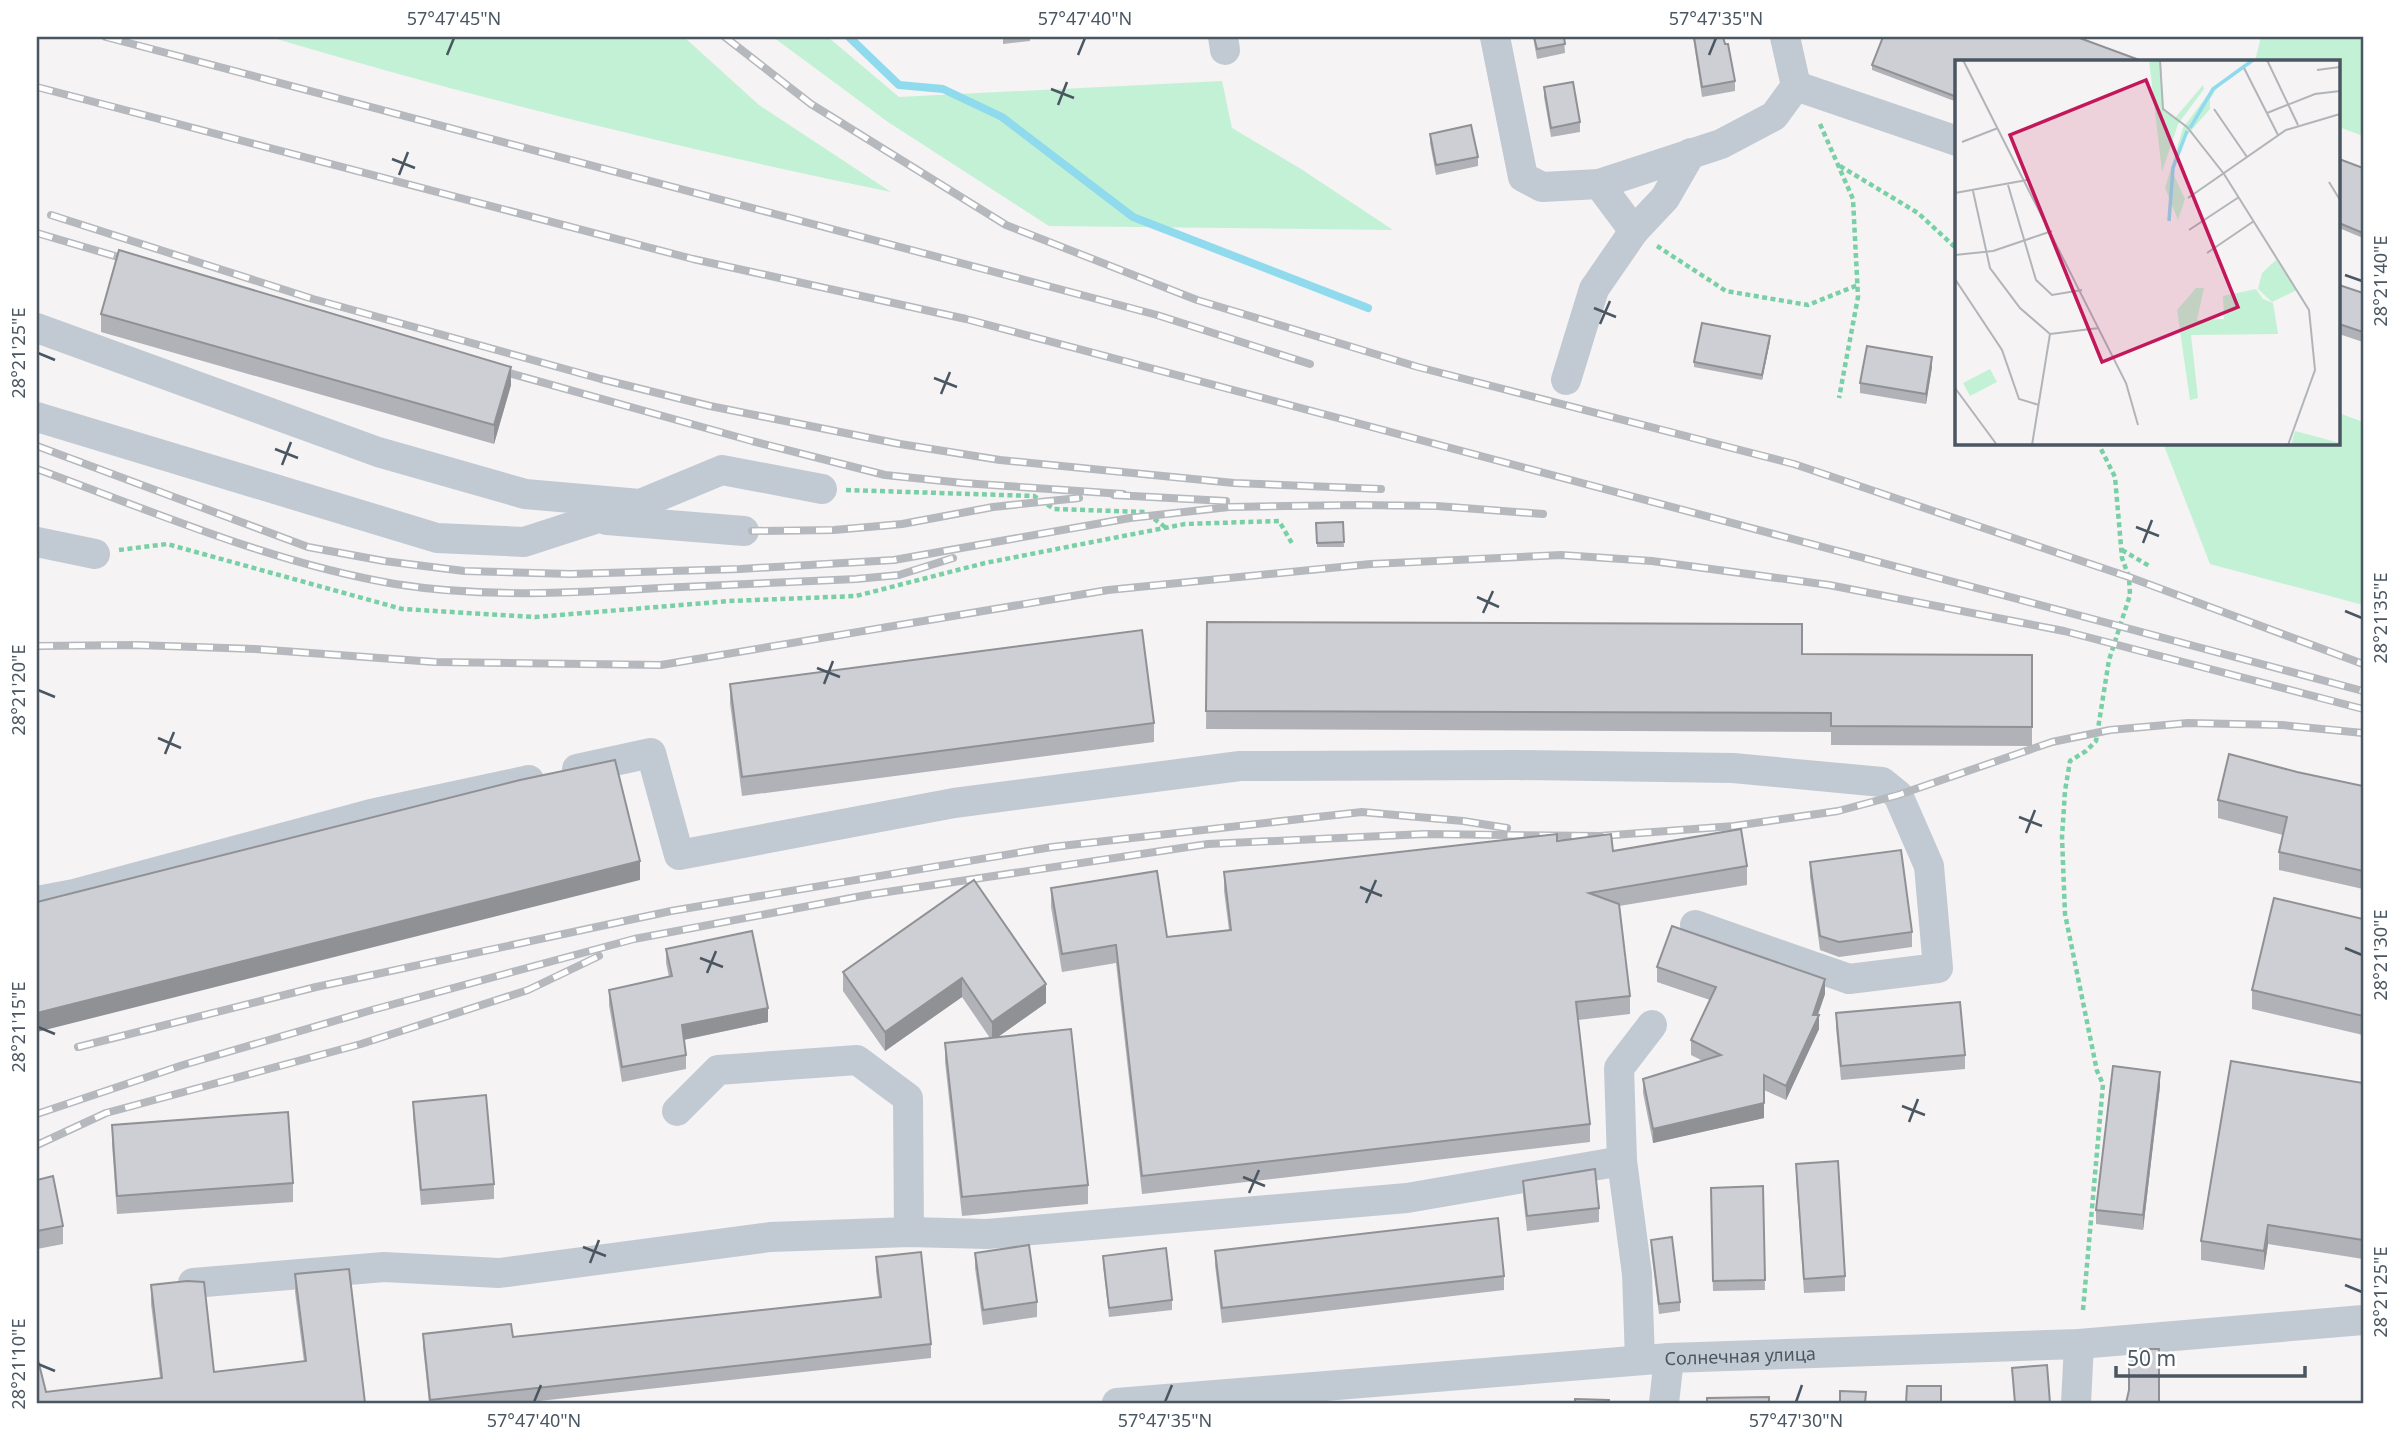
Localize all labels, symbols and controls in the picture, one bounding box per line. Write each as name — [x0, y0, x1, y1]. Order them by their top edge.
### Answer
text: 57°47'45"N — [407, 6, 501, 30]
text: 57°47'40"N — [1038, 6, 1132, 30]
text: 57°47'35"N — [1669, 6, 1763, 30]
inset map — [1955, 60, 2340, 444]
text: 28°21'40"E — [2368, 236, 2392, 326]
text: 28°21'25"E — [6, 308, 30, 398]
text: 28°21'35"E — [2368, 573, 2392, 663]
text: 28°21'20"E — [6, 645, 30, 735]
text: 28°21'30"E — [2368, 910, 2392, 1000]
text: 28°21'15"E — [6, 982, 30, 1072]
text: 28°21'25"E — [2368, 1247, 2392, 1337]
text: 28°21'10"E — [6, 1319, 30, 1409]
scale bar — [2116, 1335, 2306, 1379]
street label: Солнечная улица — [1664, 1341, 1816, 1370]
text: 50 m — [2127, 1344, 2176, 1372]
text: 57°47'40"N — [487, 1408, 581, 1432]
text: 57°47'35"N — [1118, 1408, 1212, 1432]
text: 57°47'30"N — [1749, 1408, 1843, 1432]

